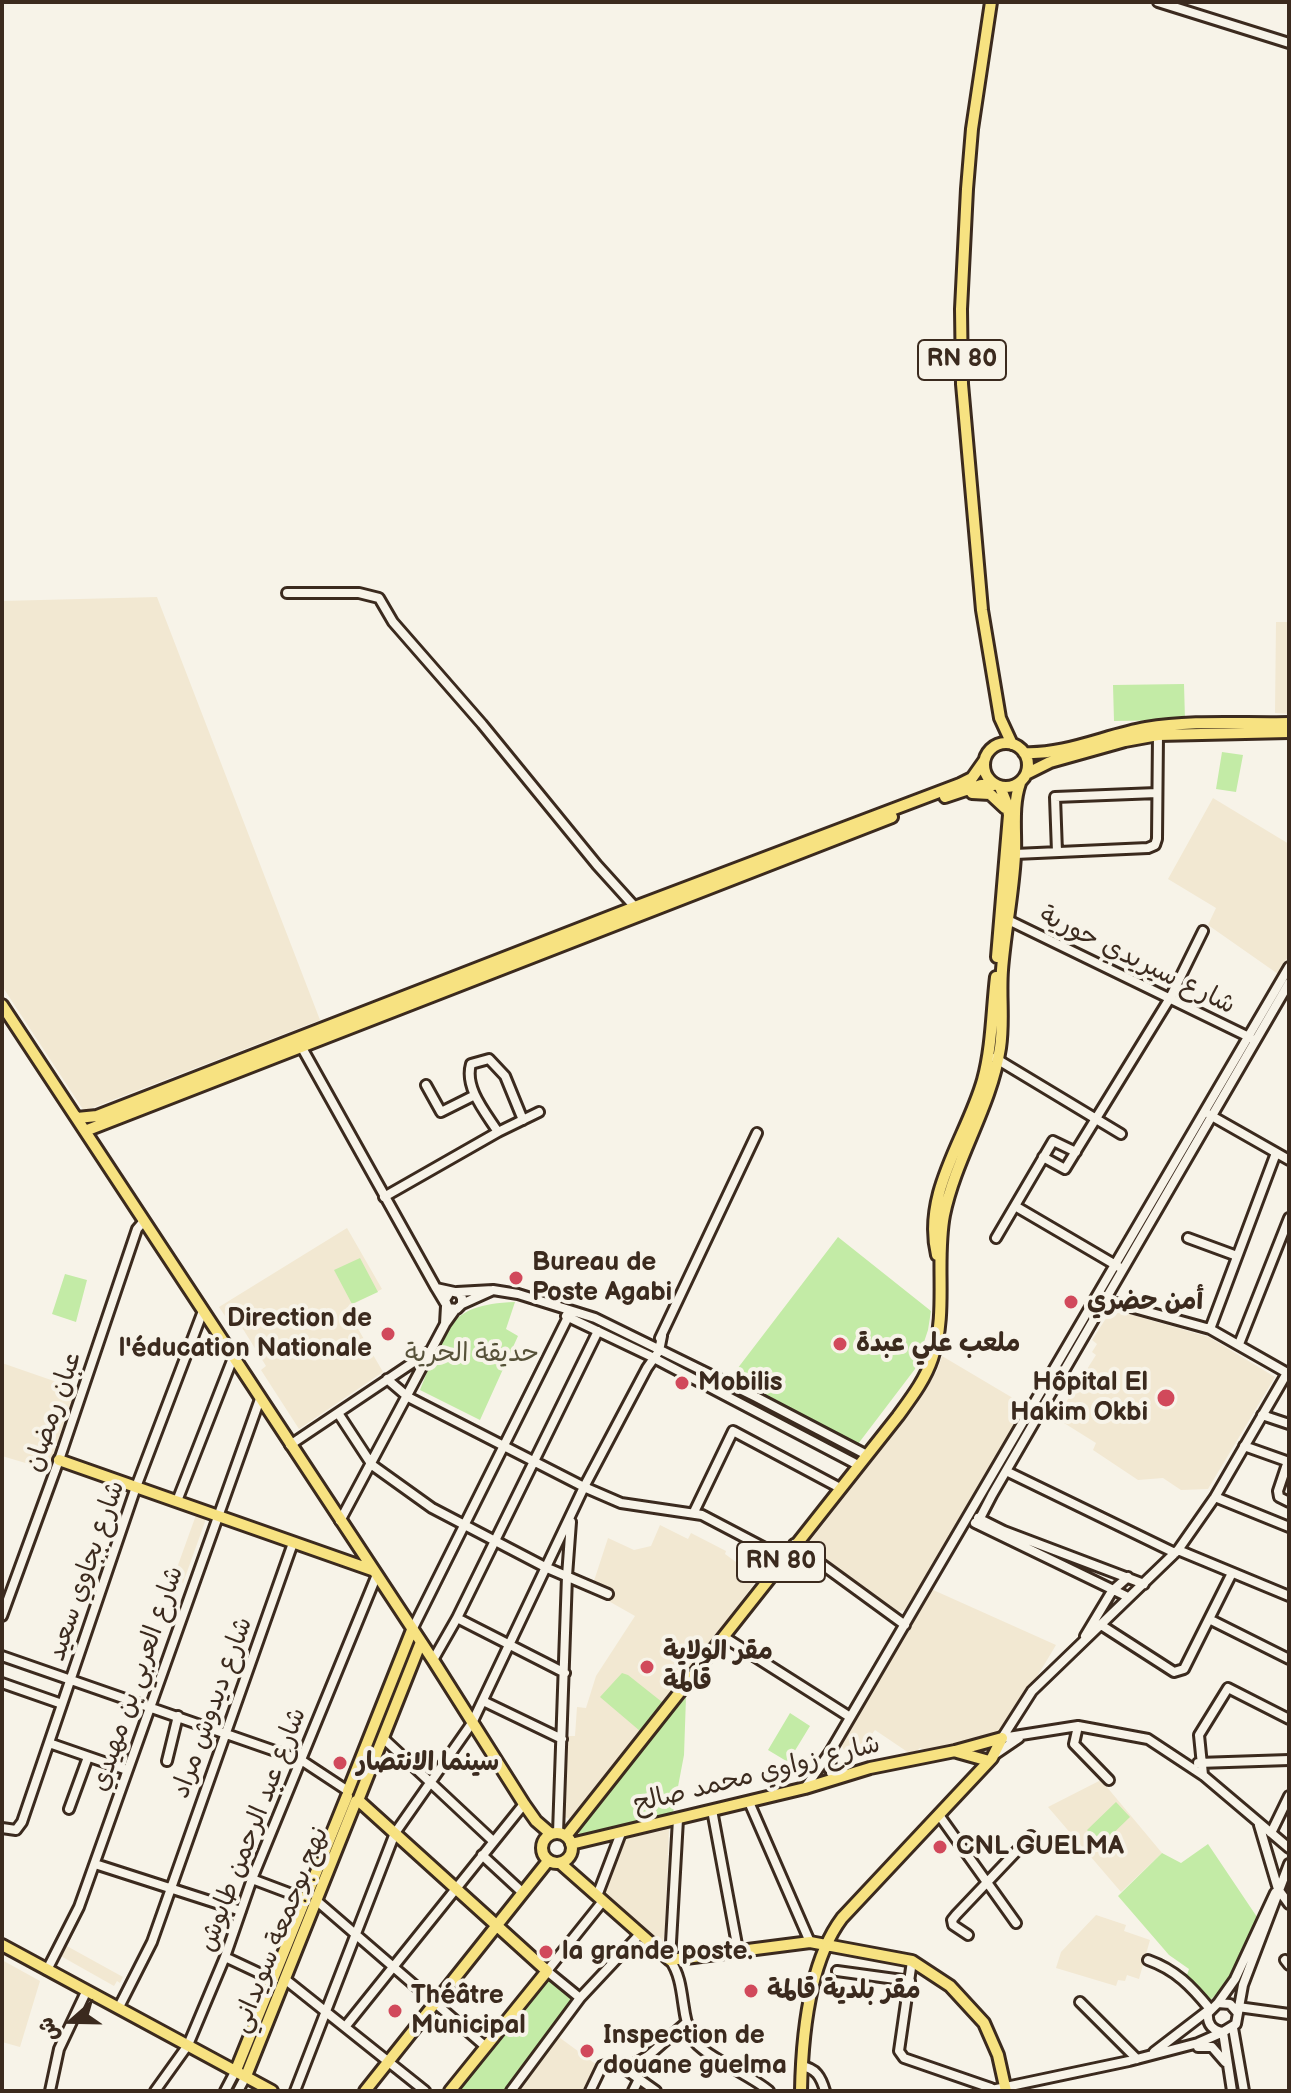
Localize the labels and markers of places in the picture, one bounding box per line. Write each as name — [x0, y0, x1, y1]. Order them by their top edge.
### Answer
place label: Bureau de Poste Agabi — [532, 1247, 672, 1308]
marker: Bureau de Poste Agabi — [507, 1269, 525, 1287]
place label: أمن حضري — [1087, 1286, 1203, 1318]
marker: أمن حضري — [1062, 1293, 1080, 1311]
place label: Direction de l'éducation Nationale — [119, 1303, 372, 1364]
marker: Direction de l'éducation Nationale — [379, 1325, 397, 1343]
place label: ملعب علي عبدة — [856, 1328, 1020, 1360]
marker: ملعب علي عبدة — [831, 1335, 849, 1353]
place label: Mobilis — [698, 1367, 783, 1399]
place label: Hôpital El Hakim Okbi — [1010, 1367, 1148, 1428]
marker: Mobilis — [673, 1374, 691, 1392]
marker: Hôpital El Hakim Okbi — [1155, 1387, 1177, 1409]
place label: مقر الولاية قالمة — [663, 1636, 773, 1698]
marker: مقر الولاية قالمة — [638, 1658, 656, 1676]
place label: سينما الانتصار — [356, 1747, 499, 1779]
marker: سينما الانتصار — [331, 1754, 349, 1772]
place label: CNL GUELMA — [956, 1831, 1124, 1863]
marker: CNL GUELMA — [931, 1838, 949, 1856]
place label: la grande poste. — [562, 1936, 753, 1968]
marker: la grande poste. — [537, 1943, 555, 1961]
place label: مقر بلدية قالمة — [767, 1975, 921, 2007]
place label: Théâtre Municipal — [411, 1980, 526, 2042]
marker: مقر بلدية قالمة — [742, 1982, 760, 2000]
marker: Théâtre Municipal — [386, 2002, 404, 2020]
place label: Inspection de douane guelma — [603, 2020, 787, 2082]
marker: Inspection de douane guelma — [578, 2042, 596, 2060]

